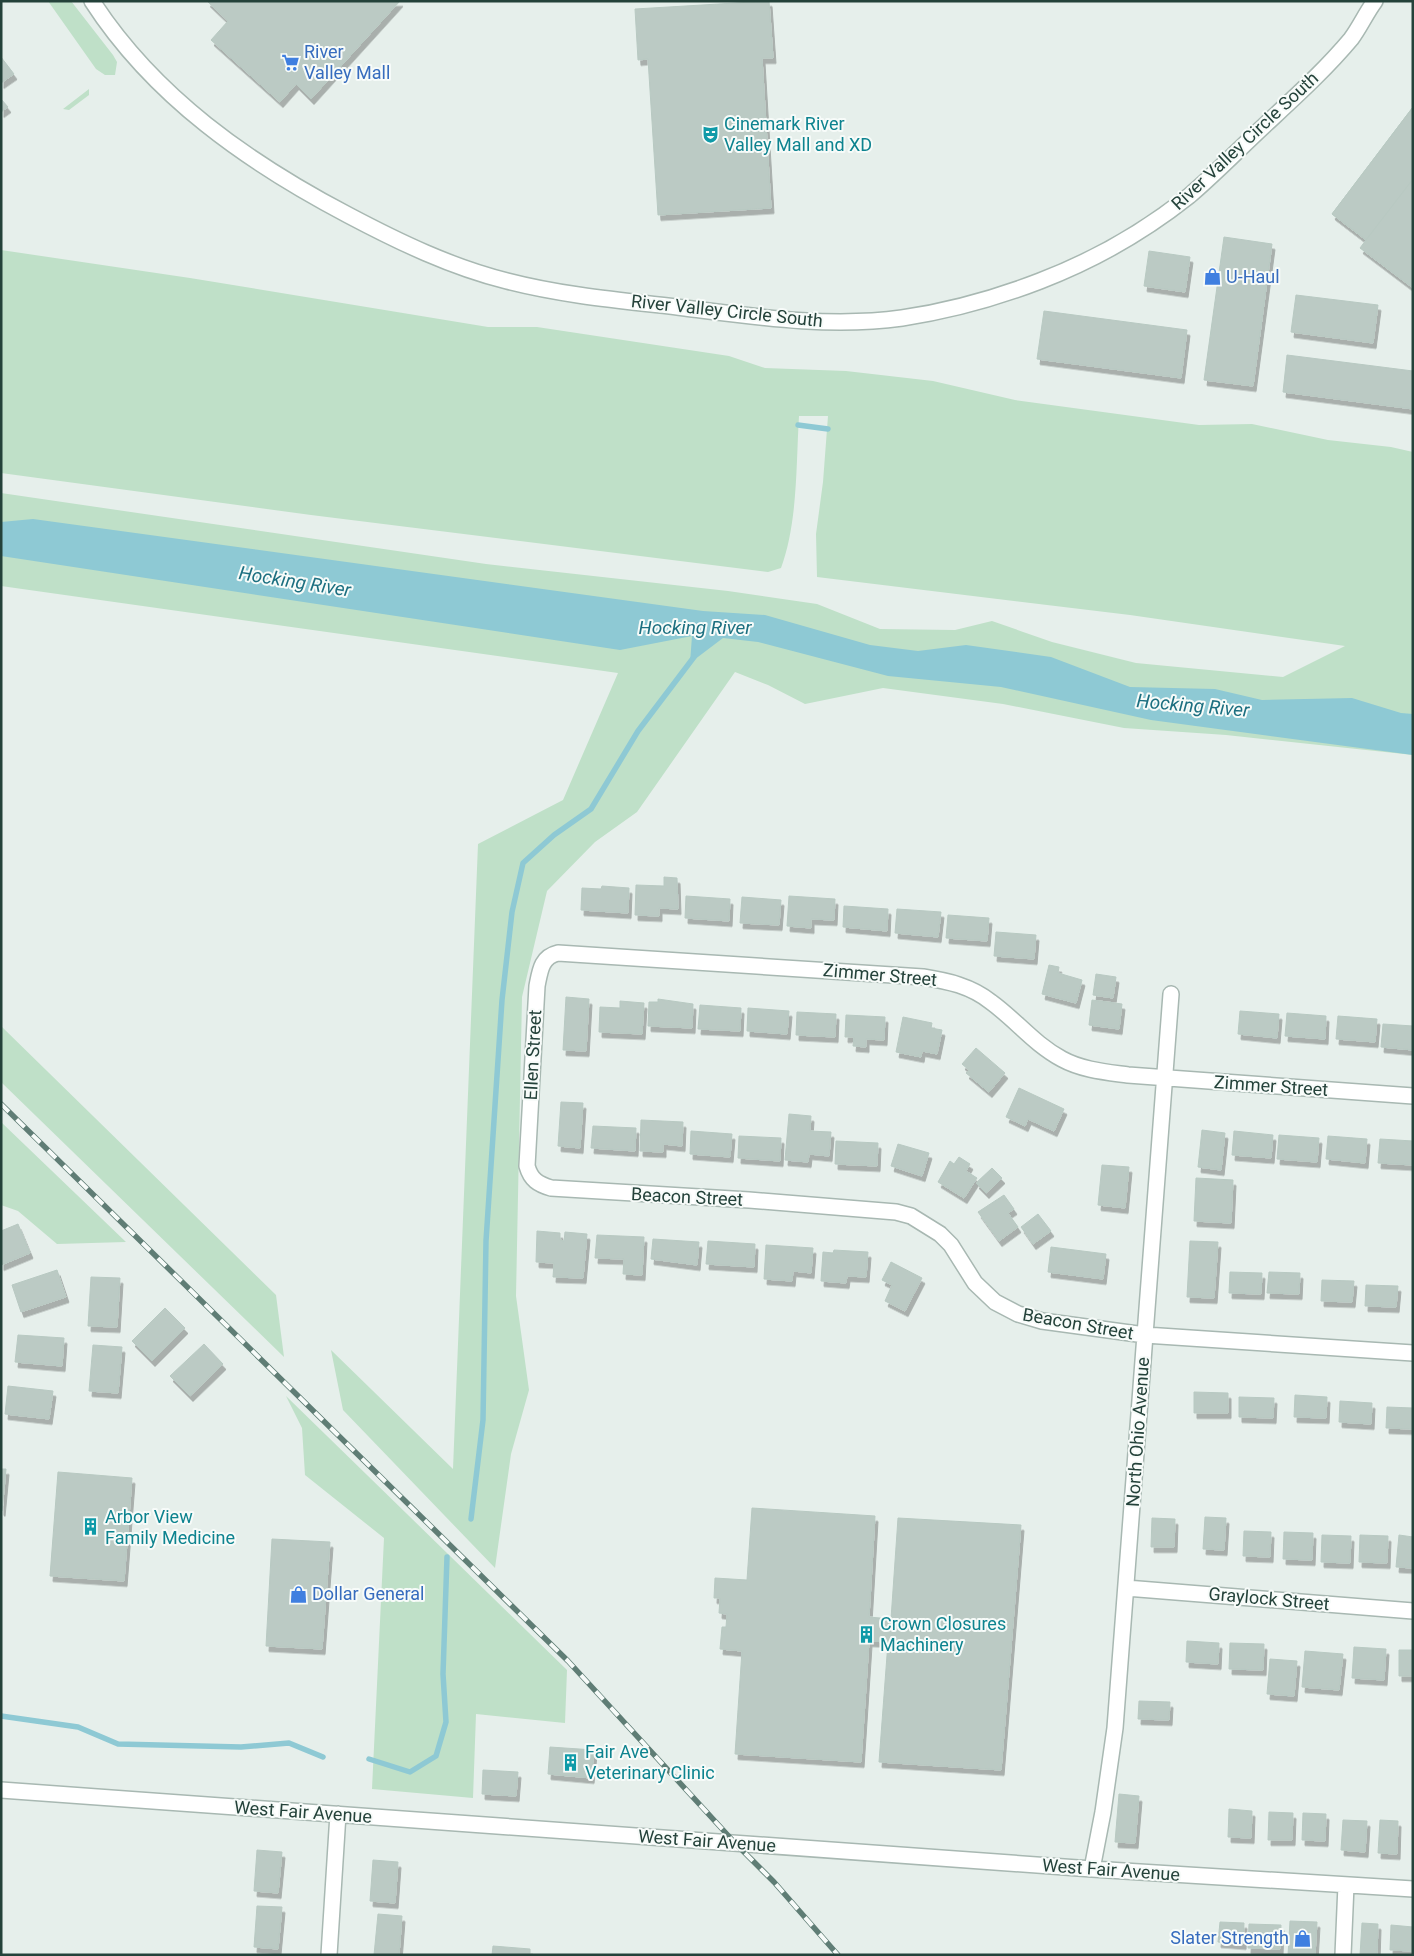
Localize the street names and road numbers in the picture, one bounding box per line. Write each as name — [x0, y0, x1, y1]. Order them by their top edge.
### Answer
street label: River Valley Circle South — [1167, 67, 1322, 214]
street label: River Valley Circle South — [630, 290, 824, 331]
street label: Zimmer Street — [822, 959, 938, 990]
street label: Ellen Street — [520, 1009, 545, 1101]
street label: Zimmer Street — [1213, 1071, 1329, 1100]
street label: Beacon Street — [630, 1183, 744, 1210]
street label: Beacon Street — [1021, 1303, 1135, 1344]
street label: North Ohio Avenue — [1122, 1356, 1153, 1508]
street label: Graylock Street — [1208, 1583, 1330, 1614]
street label: West Fair Avenue — [233, 1796, 373, 1827]
street label: West Fair Avenue — [637, 1825, 777, 1856]
street label: West Fair Avenue — [1041, 1854, 1181, 1885]

